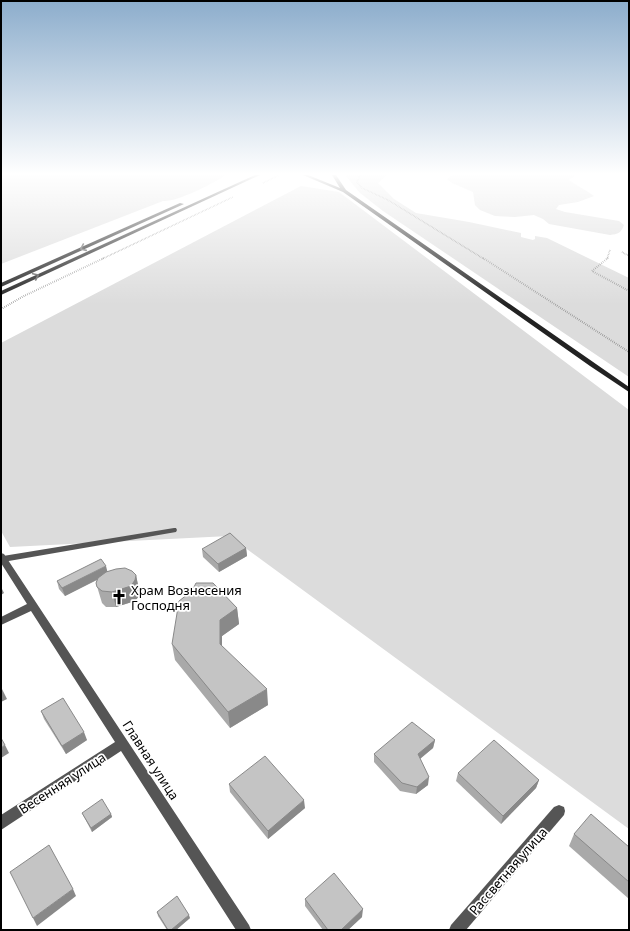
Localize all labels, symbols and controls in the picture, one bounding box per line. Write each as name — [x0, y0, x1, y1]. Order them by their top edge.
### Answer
one-way arrow — [80, 243, 88, 251]
one-way arrow — [32, 273, 40, 281]
place label: Храм Вознесения Господня — [131, 581, 242, 614]
church icon: Храм Вознесения Господня — [110, 588, 128, 606]
street label: Главная улица — [119, 717, 183, 803]
street label: Весенняя улица — [15, 748, 109, 818]
street label: Рассветная улица — [465, 823, 551, 919]

